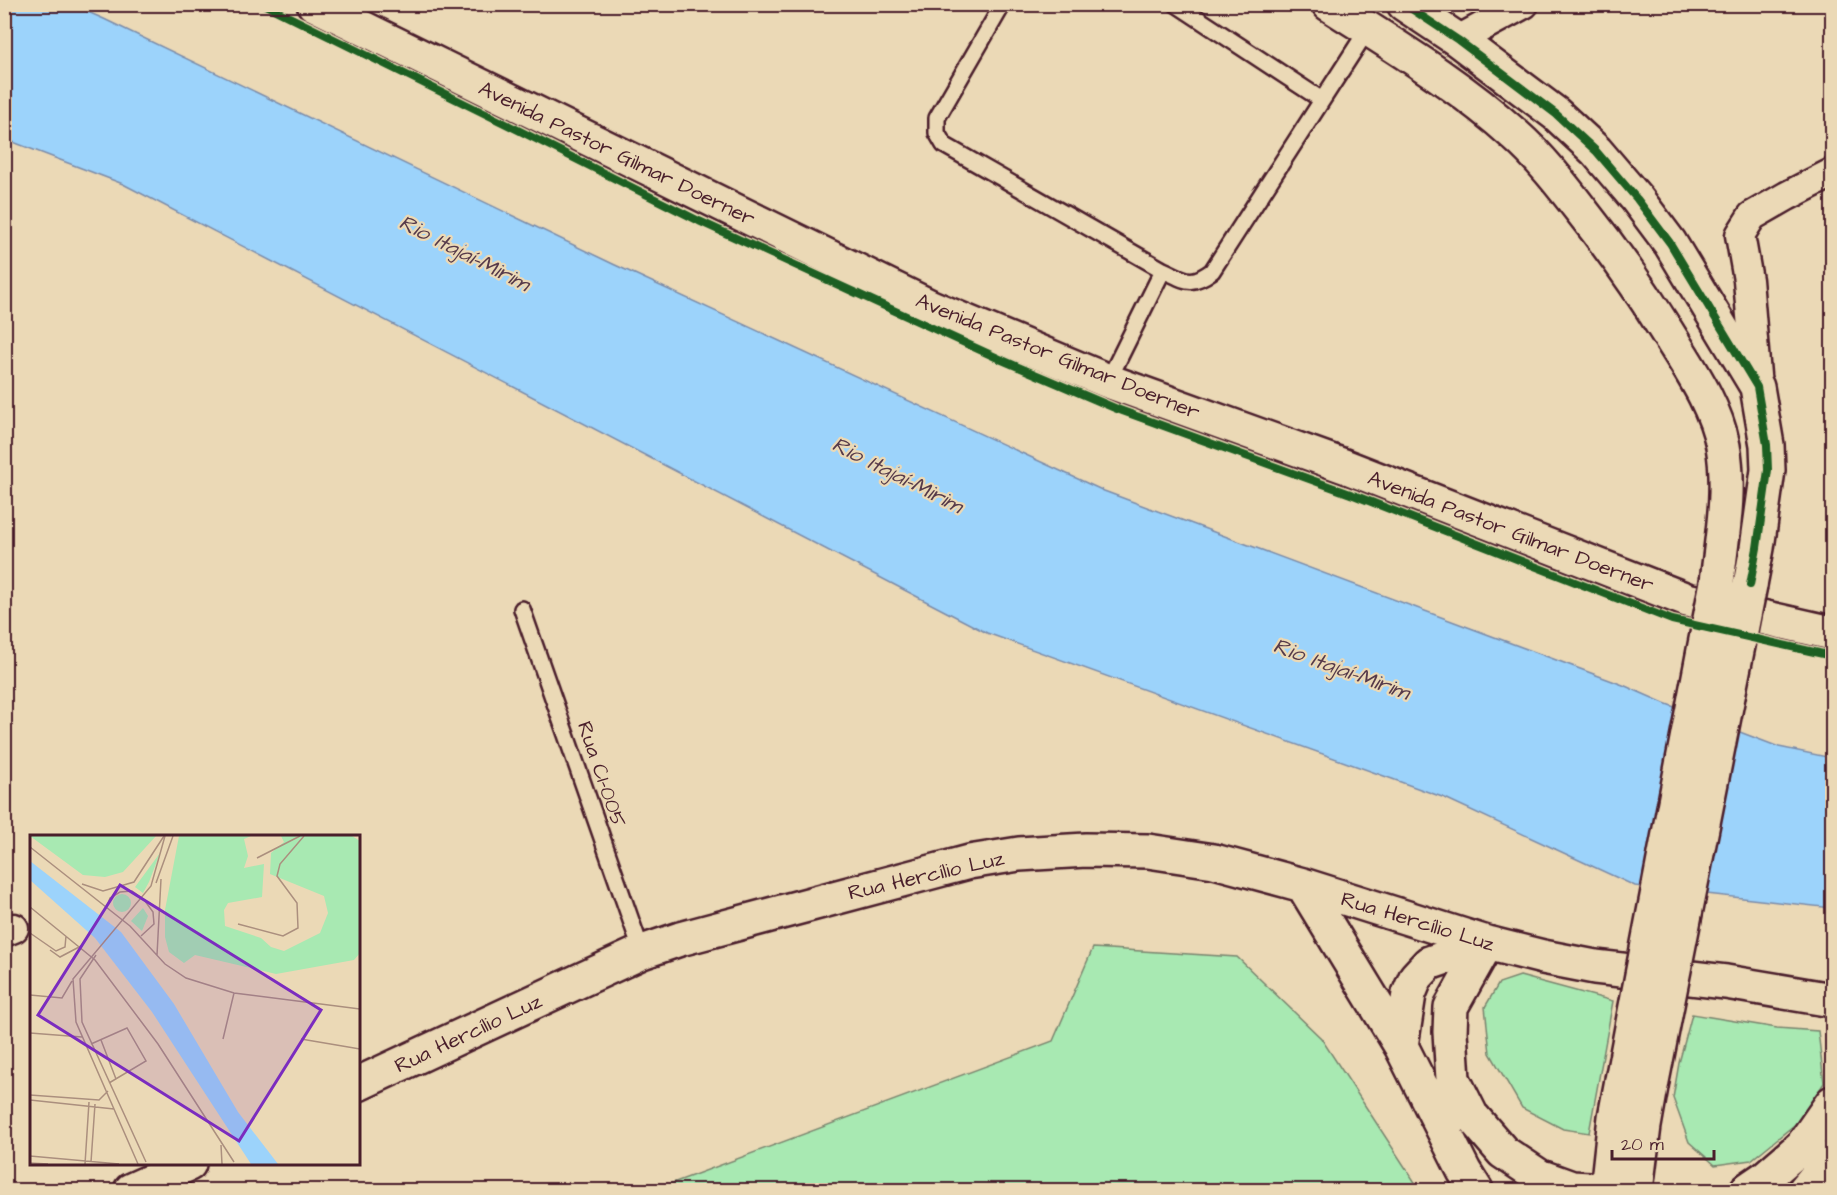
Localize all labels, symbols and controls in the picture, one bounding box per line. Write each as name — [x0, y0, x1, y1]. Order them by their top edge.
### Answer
street label: Avenida Pastor Gilmar Doerner — [474, 74, 760, 233]
water label: Rio Itajaí-Mirim — [394, 207, 537, 300]
street label: Avenida Pastor Gilmar Doerner — [911, 286, 1205, 427]
water label: Rio Itajaí-Mirim — [827, 429, 970, 522]
street label: Avenida Pastor Gilmar Doerner — [1364, 463, 1658, 600]
water label: Rio Itajaí-Mirim — [1269, 630, 1416, 709]
street label: Rua C1-005 — [570, 717, 633, 831]
inset map — [30, 835, 360, 1165]
street label: Rua Hercílio Luz — [845, 843, 1007, 908]
street label: Rua Hercílio Luz — [1338, 884, 1499, 959]
street label: Rua Hercílio Luz — [390, 986, 547, 1080]
scale bar — [1612, 1123, 1714, 1161]
text: 20 m — [1621, 1132, 1664, 1157]

